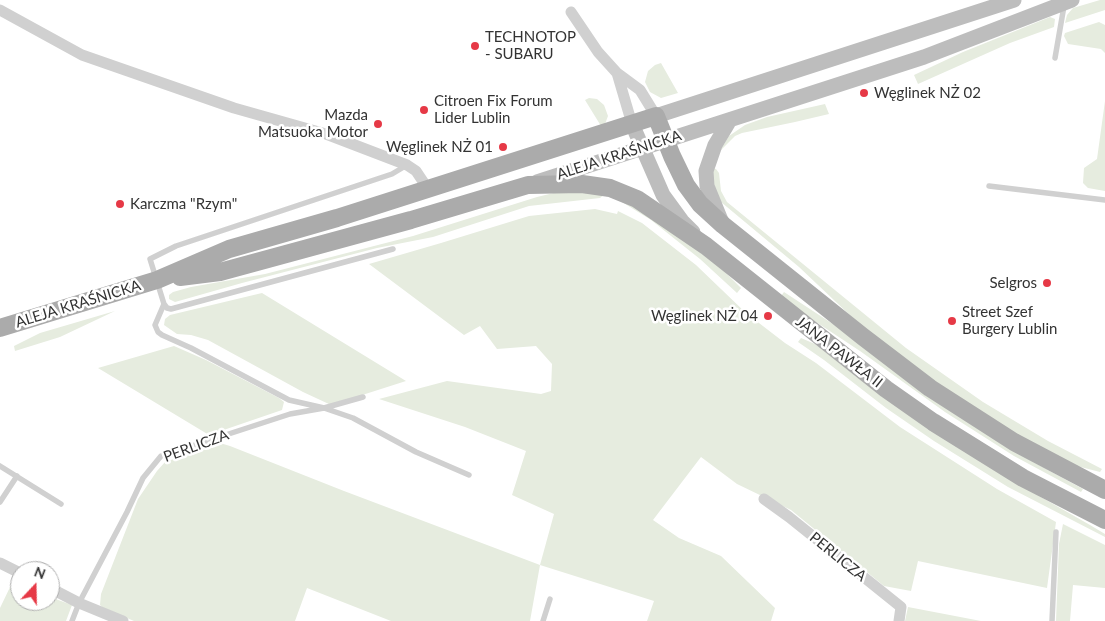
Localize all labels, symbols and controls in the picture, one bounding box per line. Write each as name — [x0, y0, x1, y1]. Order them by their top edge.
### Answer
place label: TECHNOTOP - SUBARU — [485, 28, 576, 63]
marker: TECHNOTOP - SUBARU — [469, 40, 481, 52]
place label: Węglinek NŻ 02 — [874, 84, 981, 102]
marker: Węglinek NŻ 02 — [858, 87, 870, 99]
place label: Citroen Fix Forum Lider Lublin — [434, 92, 553, 127]
marker: Citroen Fix Forum Lider Lublin — [418, 104, 430, 116]
place label: Mazda Matsuoka Motor — [258, 106, 368, 141]
marker: Mazda Matsuoka Motor — [372, 118, 384, 130]
street label: ALEJA KRAŚNICKA — [554, 126, 684, 184]
place label: Węglinek NŻ 01 — [386, 138, 493, 156]
marker: Węglinek NŻ 01 — [497, 141, 509, 153]
place label: Karczma "Rzym" — [130, 195, 237, 213]
marker: Karczma "Rzym" — [114, 198, 126, 210]
place label: Selgros — [989, 274, 1037, 292]
street label: ALEJA KRAŚNICKA — [13, 276, 143, 332]
marker: Selgros — [1041, 277, 1053, 289]
place label: Street Szef Burgery Lublin — [962, 303, 1057, 338]
place label: Węglinek NŻ 04 — [651, 307, 758, 325]
marker: Węglinek NŻ 04 — [762, 310, 774, 322]
street label: JANA PAWŁA II — [792, 312, 886, 392]
marker: Street Szef Burgery Lublin — [946, 315, 958, 327]
street label: PERLICZA — [161, 426, 231, 466]
street label: PERLICZA — [806, 529, 870, 585]
north arrow — [10, 561, 60, 611]
text: N — [32, 563, 48, 582]

